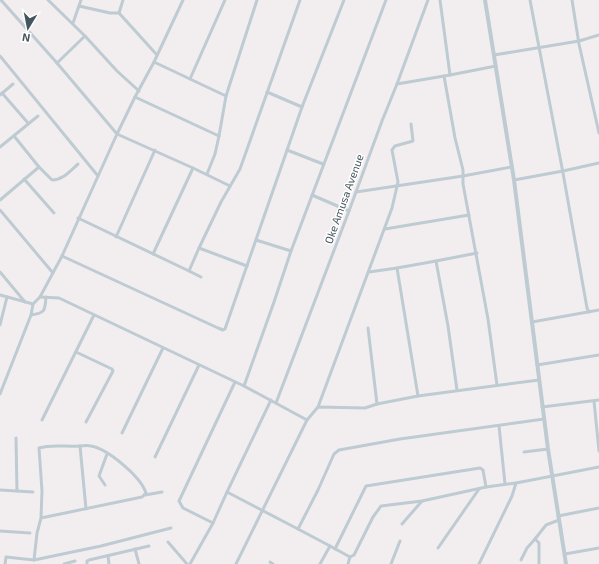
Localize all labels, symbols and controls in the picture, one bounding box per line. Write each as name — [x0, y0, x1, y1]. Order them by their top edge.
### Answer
north arrow — [8, 8, 48, 48]
text: N — [21, 31, 31, 45]
street label: Oke Amusa Avenue — [321, 152, 366, 245]

